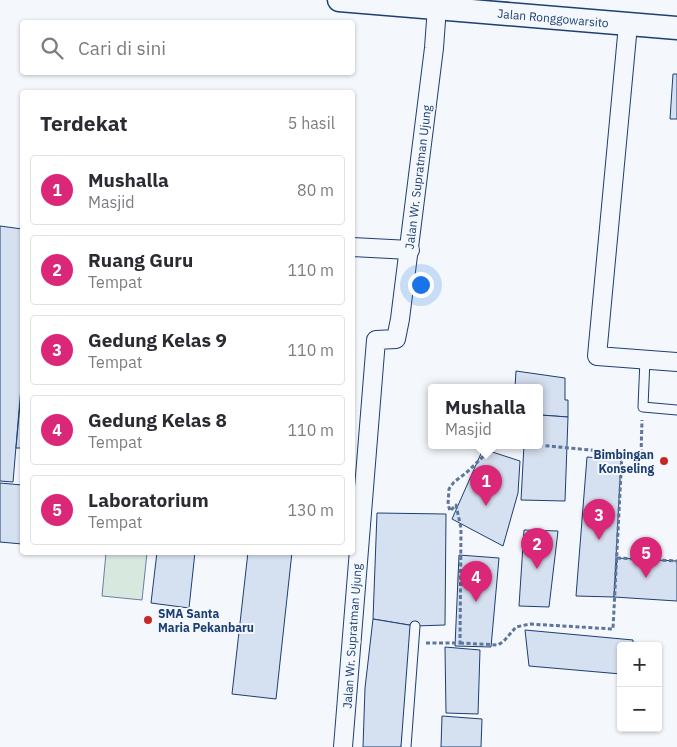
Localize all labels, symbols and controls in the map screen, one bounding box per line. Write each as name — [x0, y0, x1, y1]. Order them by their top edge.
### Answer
street label: Jalan Ronggowarsito — [497, 6, 610, 30]
search box — [20, 20, 355, 75]
icon: search — [38, 34, 66, 62]
text: Cari di sini — [78, 36, 166, 60]
street label: Jalan Wr. Supratman Ujung — [402, 103, 434, 250]
text: Terdekat — [40, 109, 128, 137]
text: 5 hasil — [288, 113, 335, 133]
text: Mushalla — [88, 168, 169, 192]
text: 1 — [52, 180, 62, 200]
text: 80 m — [297, 180, 334, 200]
text: Masjid — [88, 192, 135, 212]
text: Ruang Guru — [88, 248, 193, 272]
text: 2 — [52, 260, 62, 280]
text: 110 m — [287, 260, 334, 280]
text: Tempat — [88, 272, 142, 292]
your location — [408, 272, 434, 298]
text: Gedung Kelas 9 — [88, 328, 227, 352]
text: 3 — [52, 340, 62, 360]
text: 110 m — [287, 340, 334, 360]
text: Tempat — [88, 352, 142, 372]
popup — [428, 384, 543, 449]
text: Mushalla — [445, 395, 526, 419]
text: Gedung Kelas 8 — [88, 408, 227, 432]
text: Masjid — [445, 419, 492, 439]
text: 4 — [52, 420, 62, 440]
text: 110 m — [287, 420, 334, 440]
text: Tempat — [88, 432, 142, 452]
place label: Bimbingan Konseling — [593, 447, 654, 476]
marker: Bimbingan Konseling — [658, 455, 670, 467]
pin: 1 — [470, 465, 502, 506]
text: Laboratorium — [88, 488, 209, 512]
pin: 3 — [583, 499, 615, 540]
text: 5 — [52, 500, 62, 520]
text: 130 m — [287, 500, 334, 520]
text: Tempat — [88, 512, 142, 532]
pin: 2 — [521, 528, 553, 569]
pin: 5 — [630, 537, 662, 578]
pin: 4 — [460, 561, 492, 602]
street label: Jalan Wr. Supratman Ujung — [339, 562, 365, 709]
place label: SMA Santa Maria Pekanbaru — [158, 606, 254, 635]
marker: SMA Santa Maria Pekanbaru — [142, 614, 154, 626]
map controls — [617, 642, 662, 732]
button: + — [617, 642, 662, 687]
button: − — [617, 687, 662, 732]

